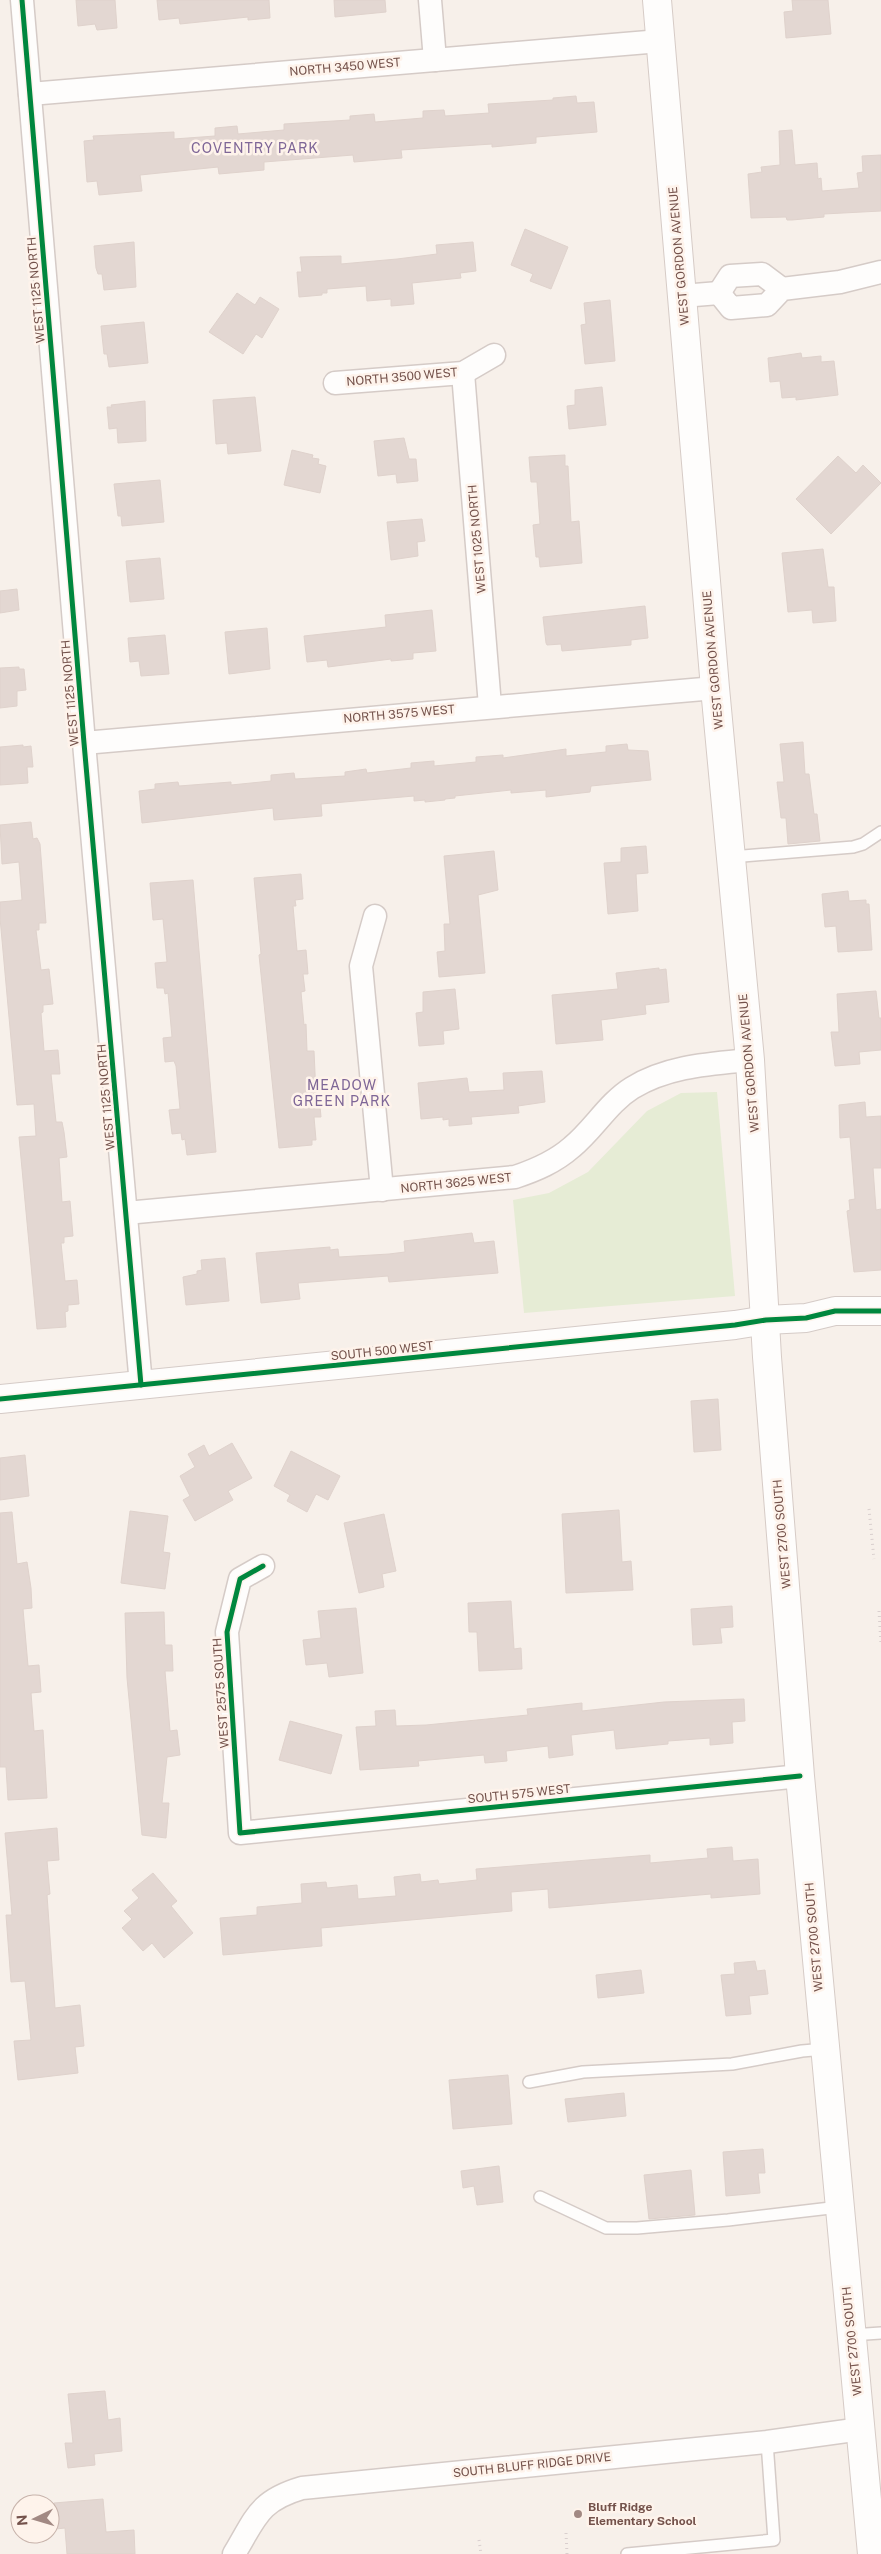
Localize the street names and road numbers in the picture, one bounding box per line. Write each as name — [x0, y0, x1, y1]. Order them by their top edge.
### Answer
street label: NORTH 3450 WEST — [289, 55, 401, 79]
street label: WEST GORDON AVENUE — [666, 186, 692, 326]
street label: WEST 1125 NORTH — [24, 236, 48, 344]
street label: NORTH 3500 WEST — [346, 365, 458, 389]
street label: WEST 1025 NORTH — [465, 484, 489, 594]
street label: WEST GORDON AVENUE — [700, 590, 726, 730]
street label: WEST 1125 NORTH — [58, 639, 82, 747]
street label: NORTH 3575 WEST — [343, 702, 455, 726]
street label: WEST GORDON AVENUE — [736, 993, 762, 1133]
street label: WEST 1125 NORTH — [94, 1043, 118, 1151]
street label: NORTH 3625 WEST — [400, 1170, 512, 1196]
street label: SOUTH 500 WEST — [330, 1339, 434, 1363]
street label: WEST 2700 SOUTH — [770, 1479, 794, 1589]
street label: WEST 2575 SOUTH — [210, 1637, 232, 1749]
street label: SOUTH 575 WEST — [467, 1782, 571, 1806]
street label: WEST 2700 SOUTH — [802, 1882, 826, 1992]
street label: WEST 2700 SOUTH — [839, 2286, 865, 2396]
street label: SOUTH BLUFF RIDGE DRIVE — [452, 2450, 612, 2480]

